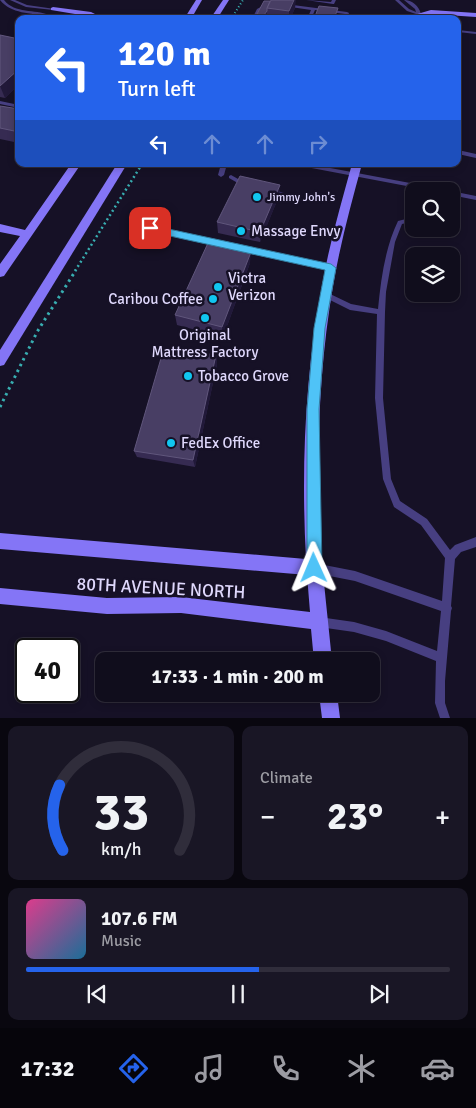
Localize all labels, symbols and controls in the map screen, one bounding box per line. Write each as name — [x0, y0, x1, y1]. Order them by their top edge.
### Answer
text: 120 m — [118, 32, 211, 75]
icon: left — [35, 35, 100, 100]
text: Turn left — [118, 75, 196, 102]
icon: left — [145, 130, 173, 158]
icon: ahead — [198, 130, 226, 158]
icon: ahead — [251, 130, 279, 158]
icon: right — [304, 130, 332, 158]
map controls — [405, 182, 460, 302]
button: search — [405, 182, 460, 237]
place label: Jimmy John's — [267, 190, 335, 205]
marker: Jimmy John's — [251, 191, 263, 203]
pin — [129, 207, 171, 249]
icon: arrive — [136, 214, 164, 242]
place label: Massage Envy — [251, 222, 340, 240]
marker: Massage Envy — [235, 225, 247, 237]
button: layers — [405, 247, 460, 302]
place label: Victra Verizon — [228, 269, 276, 304]
marker: Victra Verizon — [212, 281, 224, 293]
place label: Caribou Coffee — [108, 290, 203, 308]
marker: Caribou Coffee — [207, 293, 219, 305]
marker: Original Mattress Factory — [199, 312, 211, 324]
place label: Original Mattress Factory — [152, 326, 259, 361]
place label: Tobacco Grove — [198, 367, 289, 385]
marker: Tobacco Grove — [182, 370, 194, 382]
place label: FedEx Office — [181, 434, 260, 452]
marker: FedEx Office — [165, 437, 177, 449]
position arrow — [287, 541, 339, 593]
street label: 80TH AVENUE NORTH — [76, 573, 246, 603]
speed limit sign: 40 — [15, 638, 80, 703]
text: 17:33 · 1 min · 200 m — [151, 665, 324, 689]
text: Climate — [260, 768, 313, 788]
text: 33 — [93, 780, 149, 844]
text: 23° — [327, 793, 383, 840]
text: − — [260, 800, 275, 834]
text: + — [435, 800, 450, 834]
text: km/h — [101, 838, 141, 860]
text: 107.6 FM — [101, 907, 178, 931]
text: Music — [101, 931, 142, 951]
icon: previous — [83, 980, 111, 1008]
icon: pause — [224, 980, 252, 1008]
icon: next — [365, 980, 393, 1008]
icon: directions — [116, 1051, 151, 1086]
icon: music — [192, 1051, 227, 1086]
icon: phone — [268, 1051, 303, 1086]
icon: climate — [344, 1051, 379, 1086]
icon: car — [420, 1051, 455, 1086]
text: 17:32 — [21, 1055, 75, 1082]

